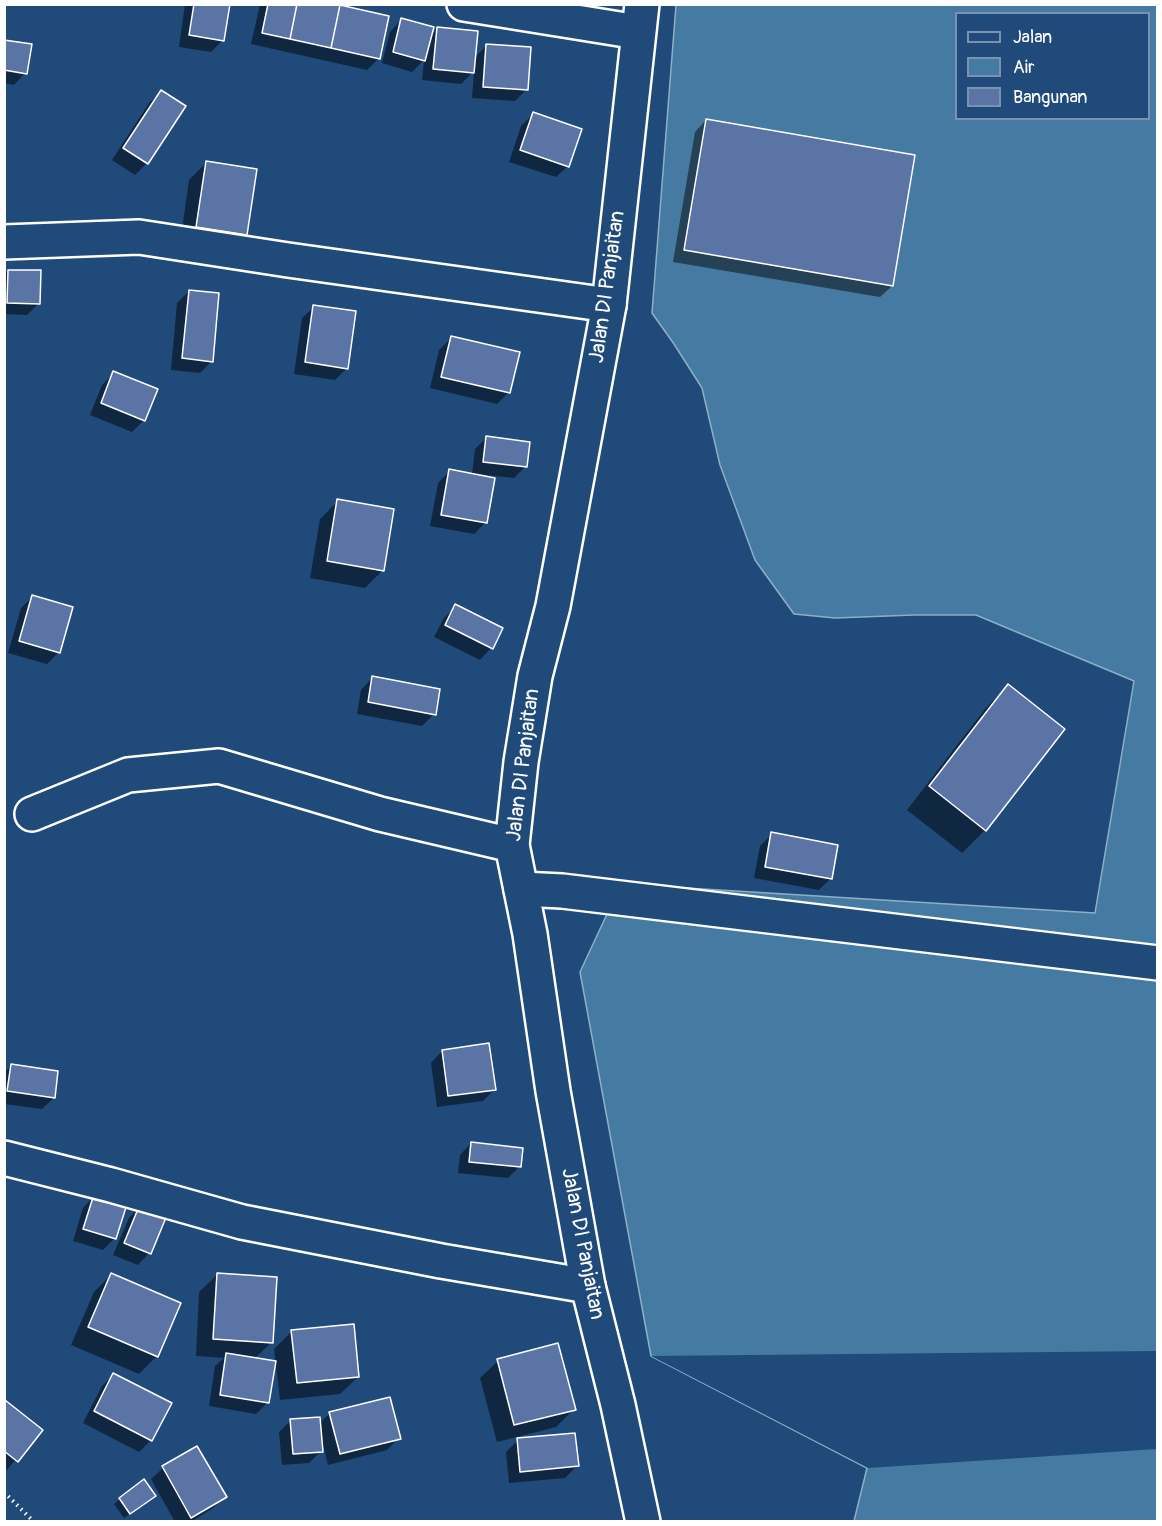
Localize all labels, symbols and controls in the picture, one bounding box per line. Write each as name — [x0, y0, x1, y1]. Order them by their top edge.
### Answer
legend — [955, 12, 1150, 120]
text: Jalan — [1013, 26, 1052, 49]
text: Air — [1013, 56, 1034, 79]
text: Bangunan — [1013, 86, 1088, 109]
street label: Jalan DI Panjaitan — [585, 209, 631, 365]
street label: Jalan DI Panjaitan — [502, 687, 546, 843]
street label: Jalan DI Panjaitan — [555, 1166, 609, 1322]

